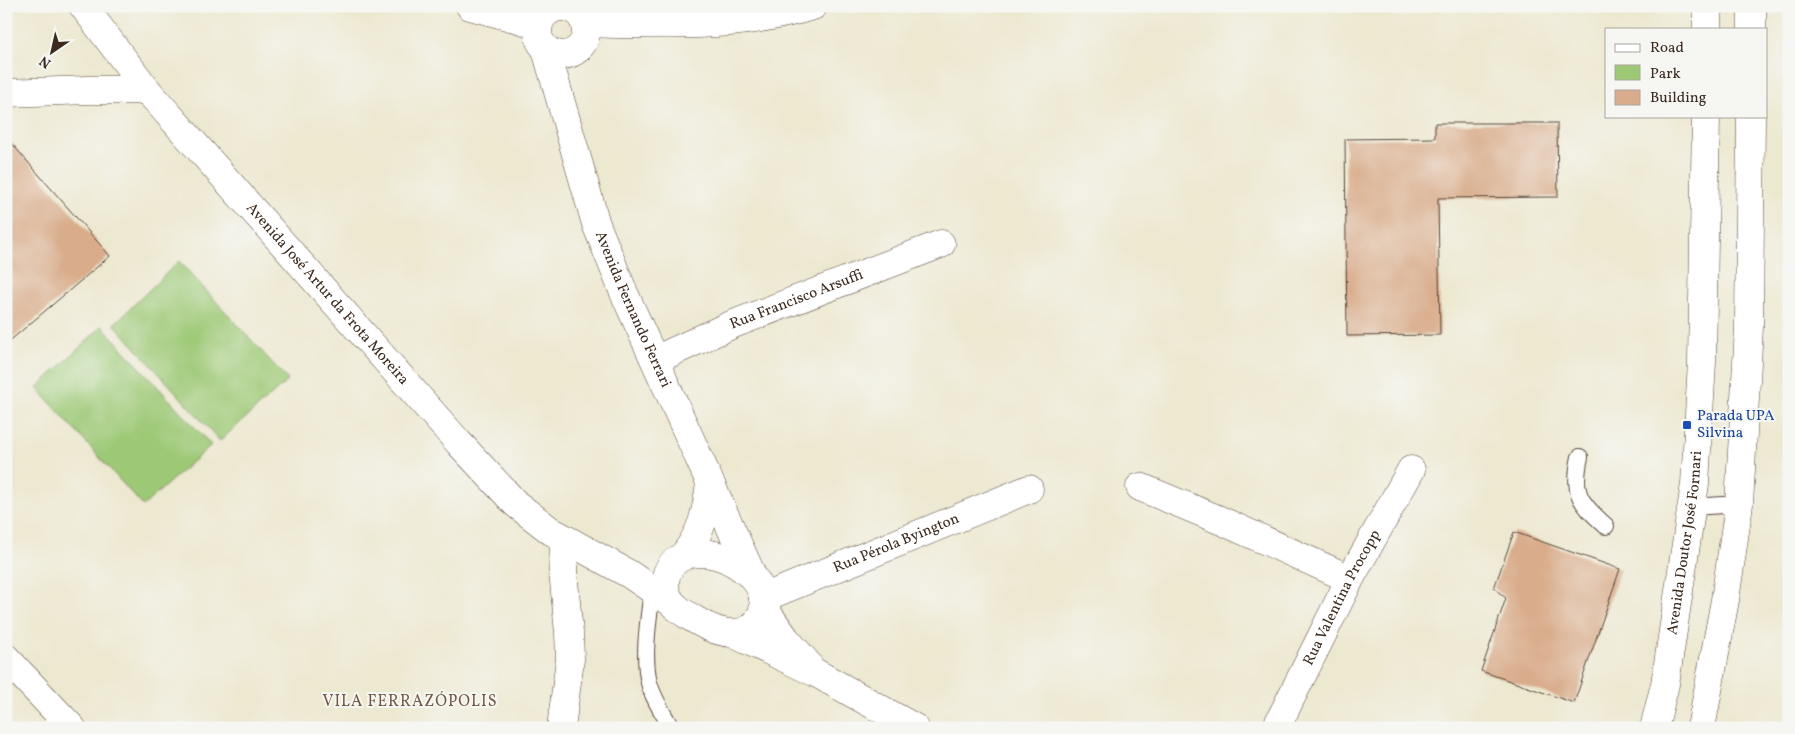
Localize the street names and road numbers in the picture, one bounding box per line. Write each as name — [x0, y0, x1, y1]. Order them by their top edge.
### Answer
street label: Avenida José Artur da Frota Moreira — [241, 198, 414, 390]
street label: Avenida Fernando Ferrari — [590, 228, 676, 391]
street label: Rua Francisco Arsuffi — [727, 264, 866, 335]
street label: Avenida Doutor José Fornari — [1662, 450, 1707, 636]
street label: Rua Pérola Byington — [830, 508, 963, 579]
street label: Rua Valentina Procopp — [1298, 526, 1386, 669]

